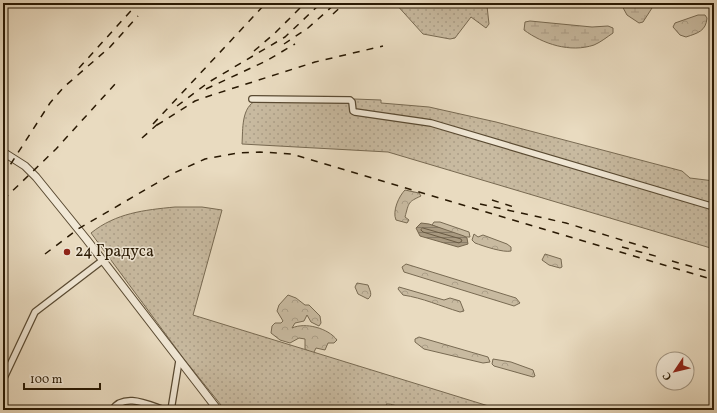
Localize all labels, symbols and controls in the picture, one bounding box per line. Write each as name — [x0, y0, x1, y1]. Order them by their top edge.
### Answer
place label: 24 Градуса — [75, 241, 154, 263]
marker: 24 Градуса — [62, 247, 72, 257]
north arrow — [655, 351, 695, 391]
scale bar — [24, 365, 100, 391]
text: С — [660, 369, 676, 383]
text: 100 m — [30, 372, 63, 388]

